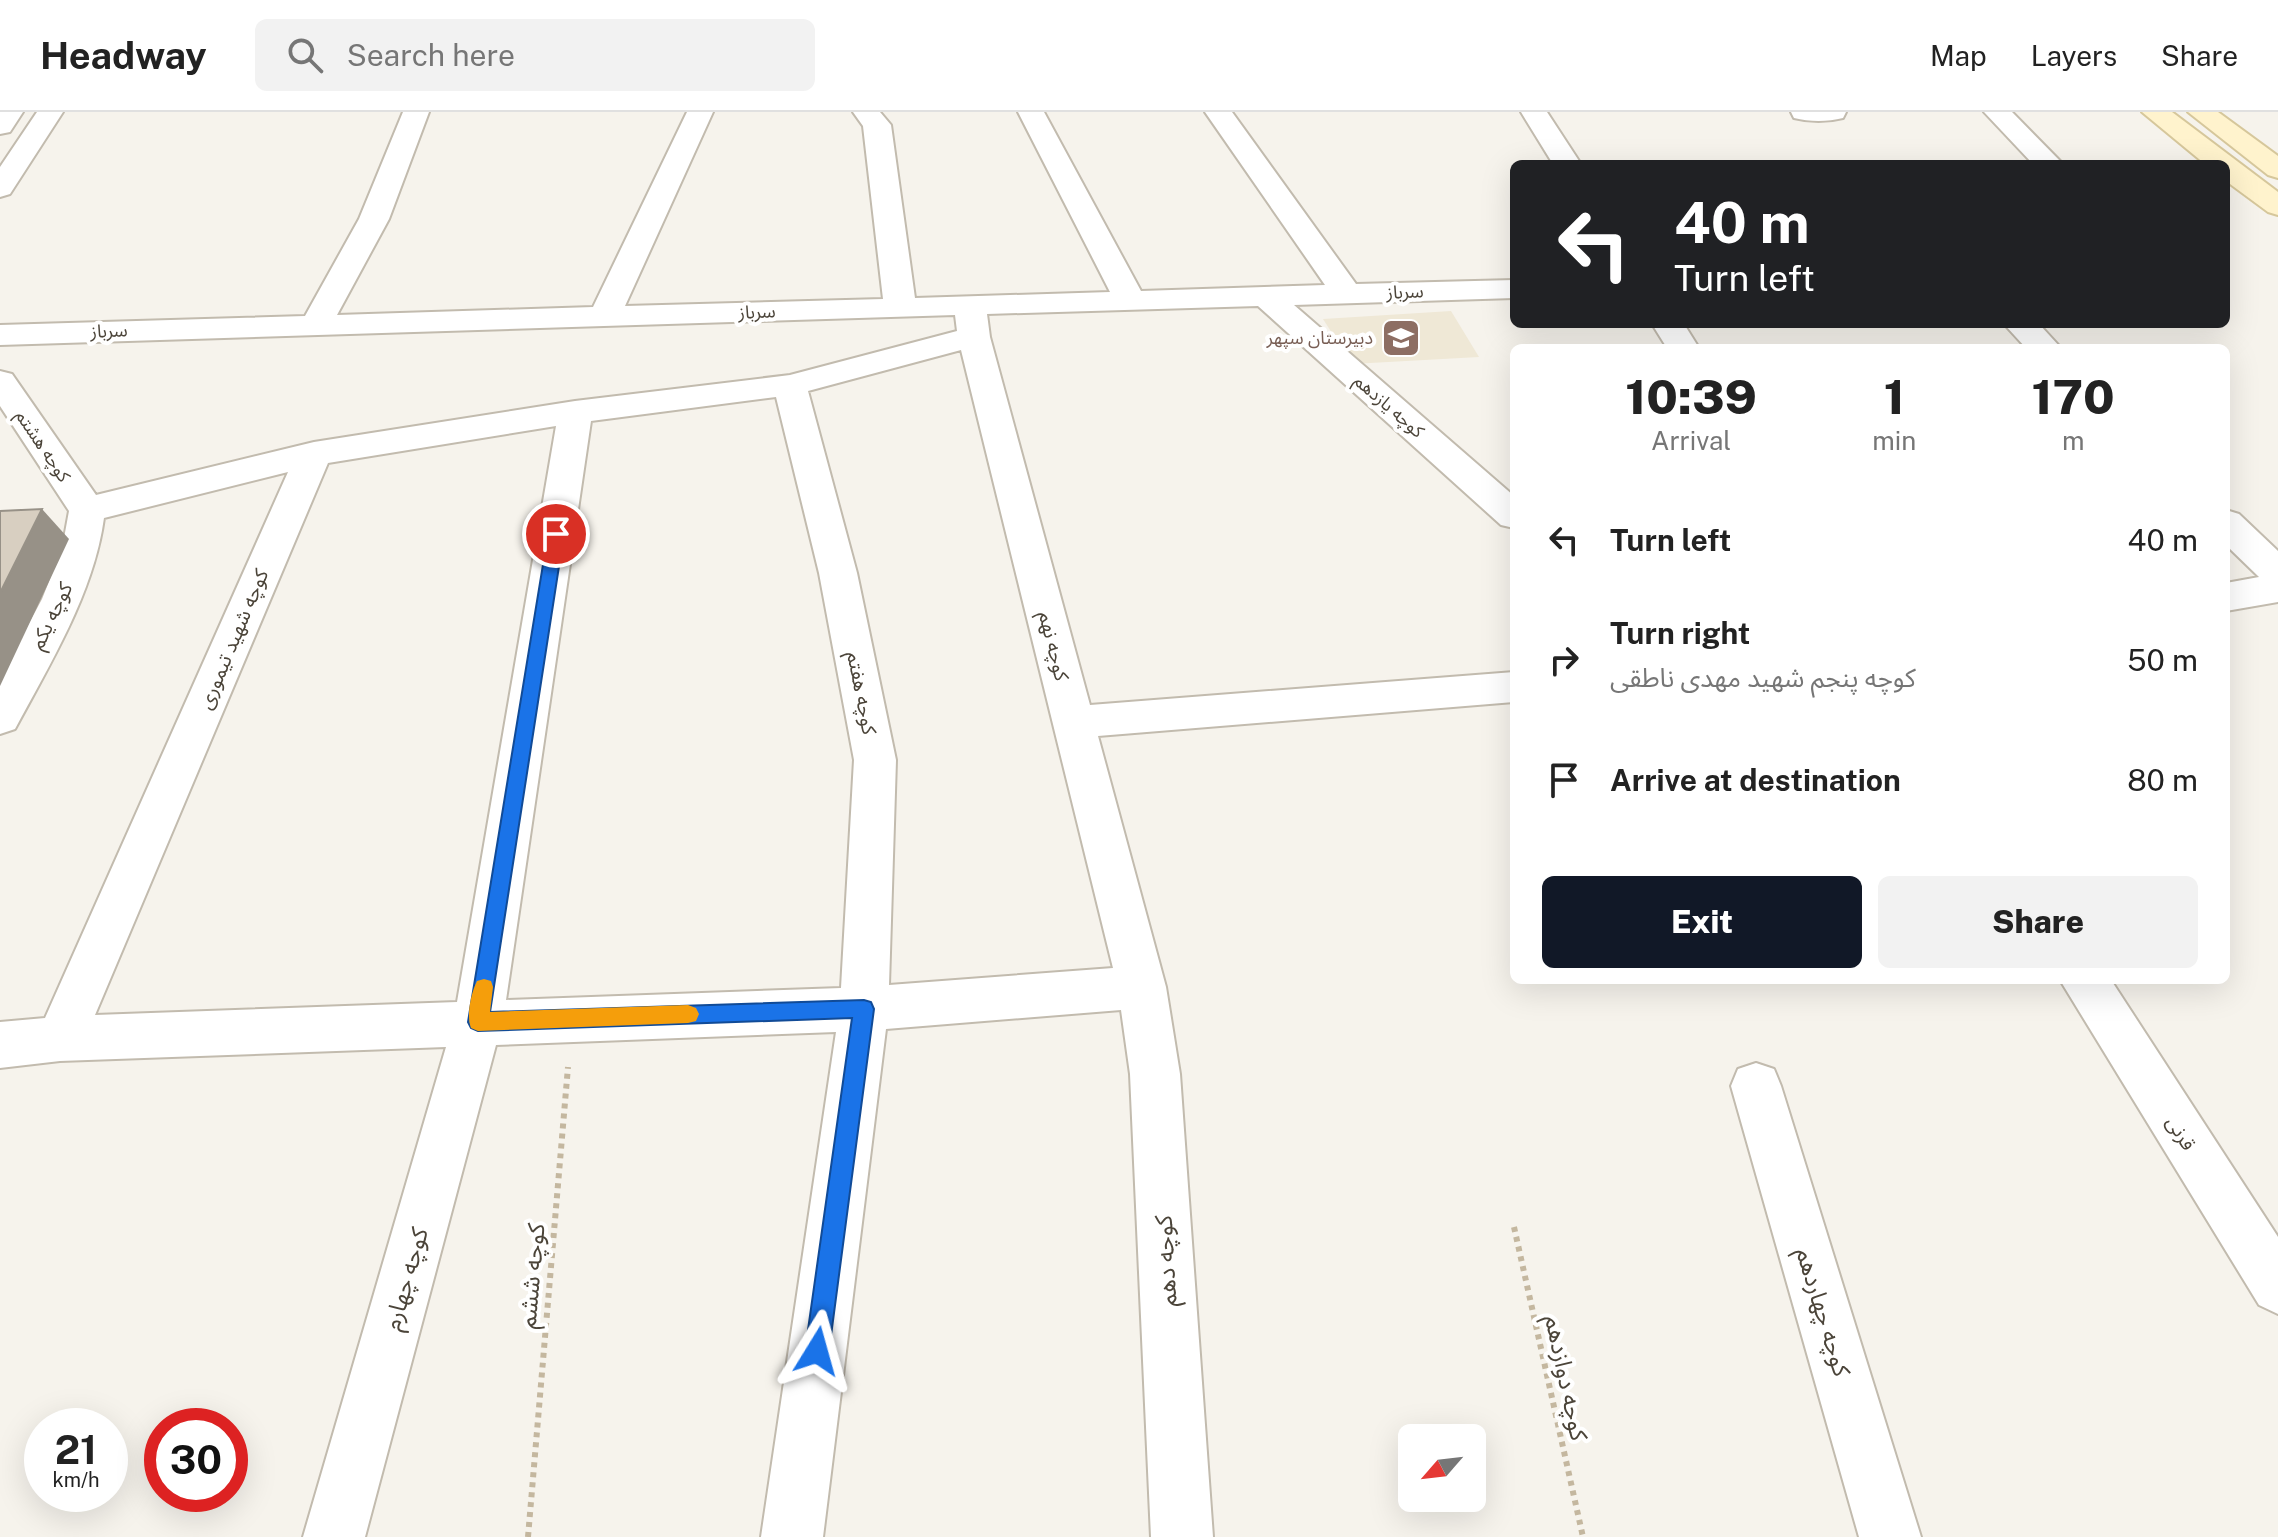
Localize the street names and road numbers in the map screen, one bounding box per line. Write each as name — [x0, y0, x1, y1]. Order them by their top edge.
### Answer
street label: سرباز — [1385, 280, 1424, 304]
street label: سرباز — [737, 300, 776, 324]
street label: سرباز — [89, 319, 128, 343]
street label: کوچه یازدهم — [1348, 370, 1429, 444]
street label: کوچه هشتم — [9, 406, 75, 488]
street label: کوچه شهید تیموری — [193, 565, 275, 713]
street label: کوچه یکم — [25, 578, 80, 655]
street label: کوچه نهم — [1031, 609, 1074, 685]
street label: کوچه هفتم — [839, 649, 882, 738]
street label: قرنی — [2161, 1111, 2201, 1155]
street label: کوچه دهم — [1149, 1213, 1185, 1308]
street label: کوچه ششم — [512, 1221, 554, 1330]
street label: کوچه چهارم — [377, 1223, 438, 1335]
street label: کوچه چهاردهم — [1787, 1244, 1857, 1382]
street label: کوچه دوازدهم — [1536, 1313, 1594, 1445]

